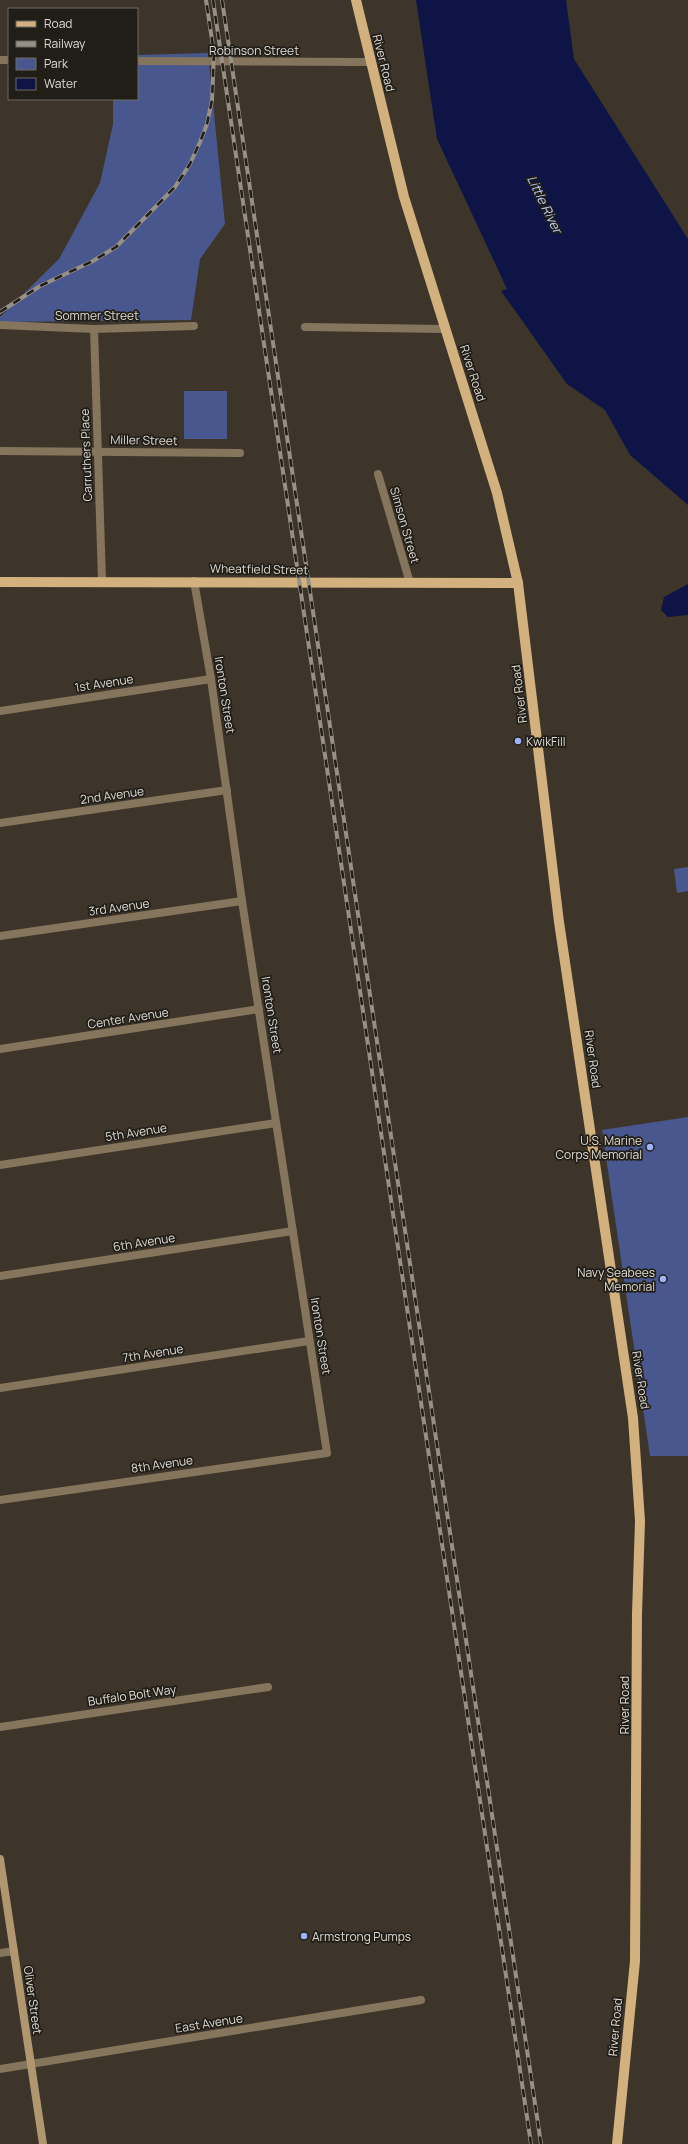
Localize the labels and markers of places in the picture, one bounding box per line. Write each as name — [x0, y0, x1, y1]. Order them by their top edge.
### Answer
place label: KwikFill — [526, 733, 566, 750]
marker: KwikFill — [513, 736, 523, 746]
place label: U.S. Marine Corps Memorial — [555, 1132, 642, 1163]
marker: U.S. Marine Corps Memorial — [645, 1142, 655, 1152]
place label: Navy Seabees Memorial — [577, 1264, 655, 1295]
marker: Navy Seabees Memorial — [658, 1274, 668, 1284]
place label: Armstrong Pumps — [312, 1928, 411, 1945]
marker: Armstrong Pumps — [299, 1931, 309, 1941]

